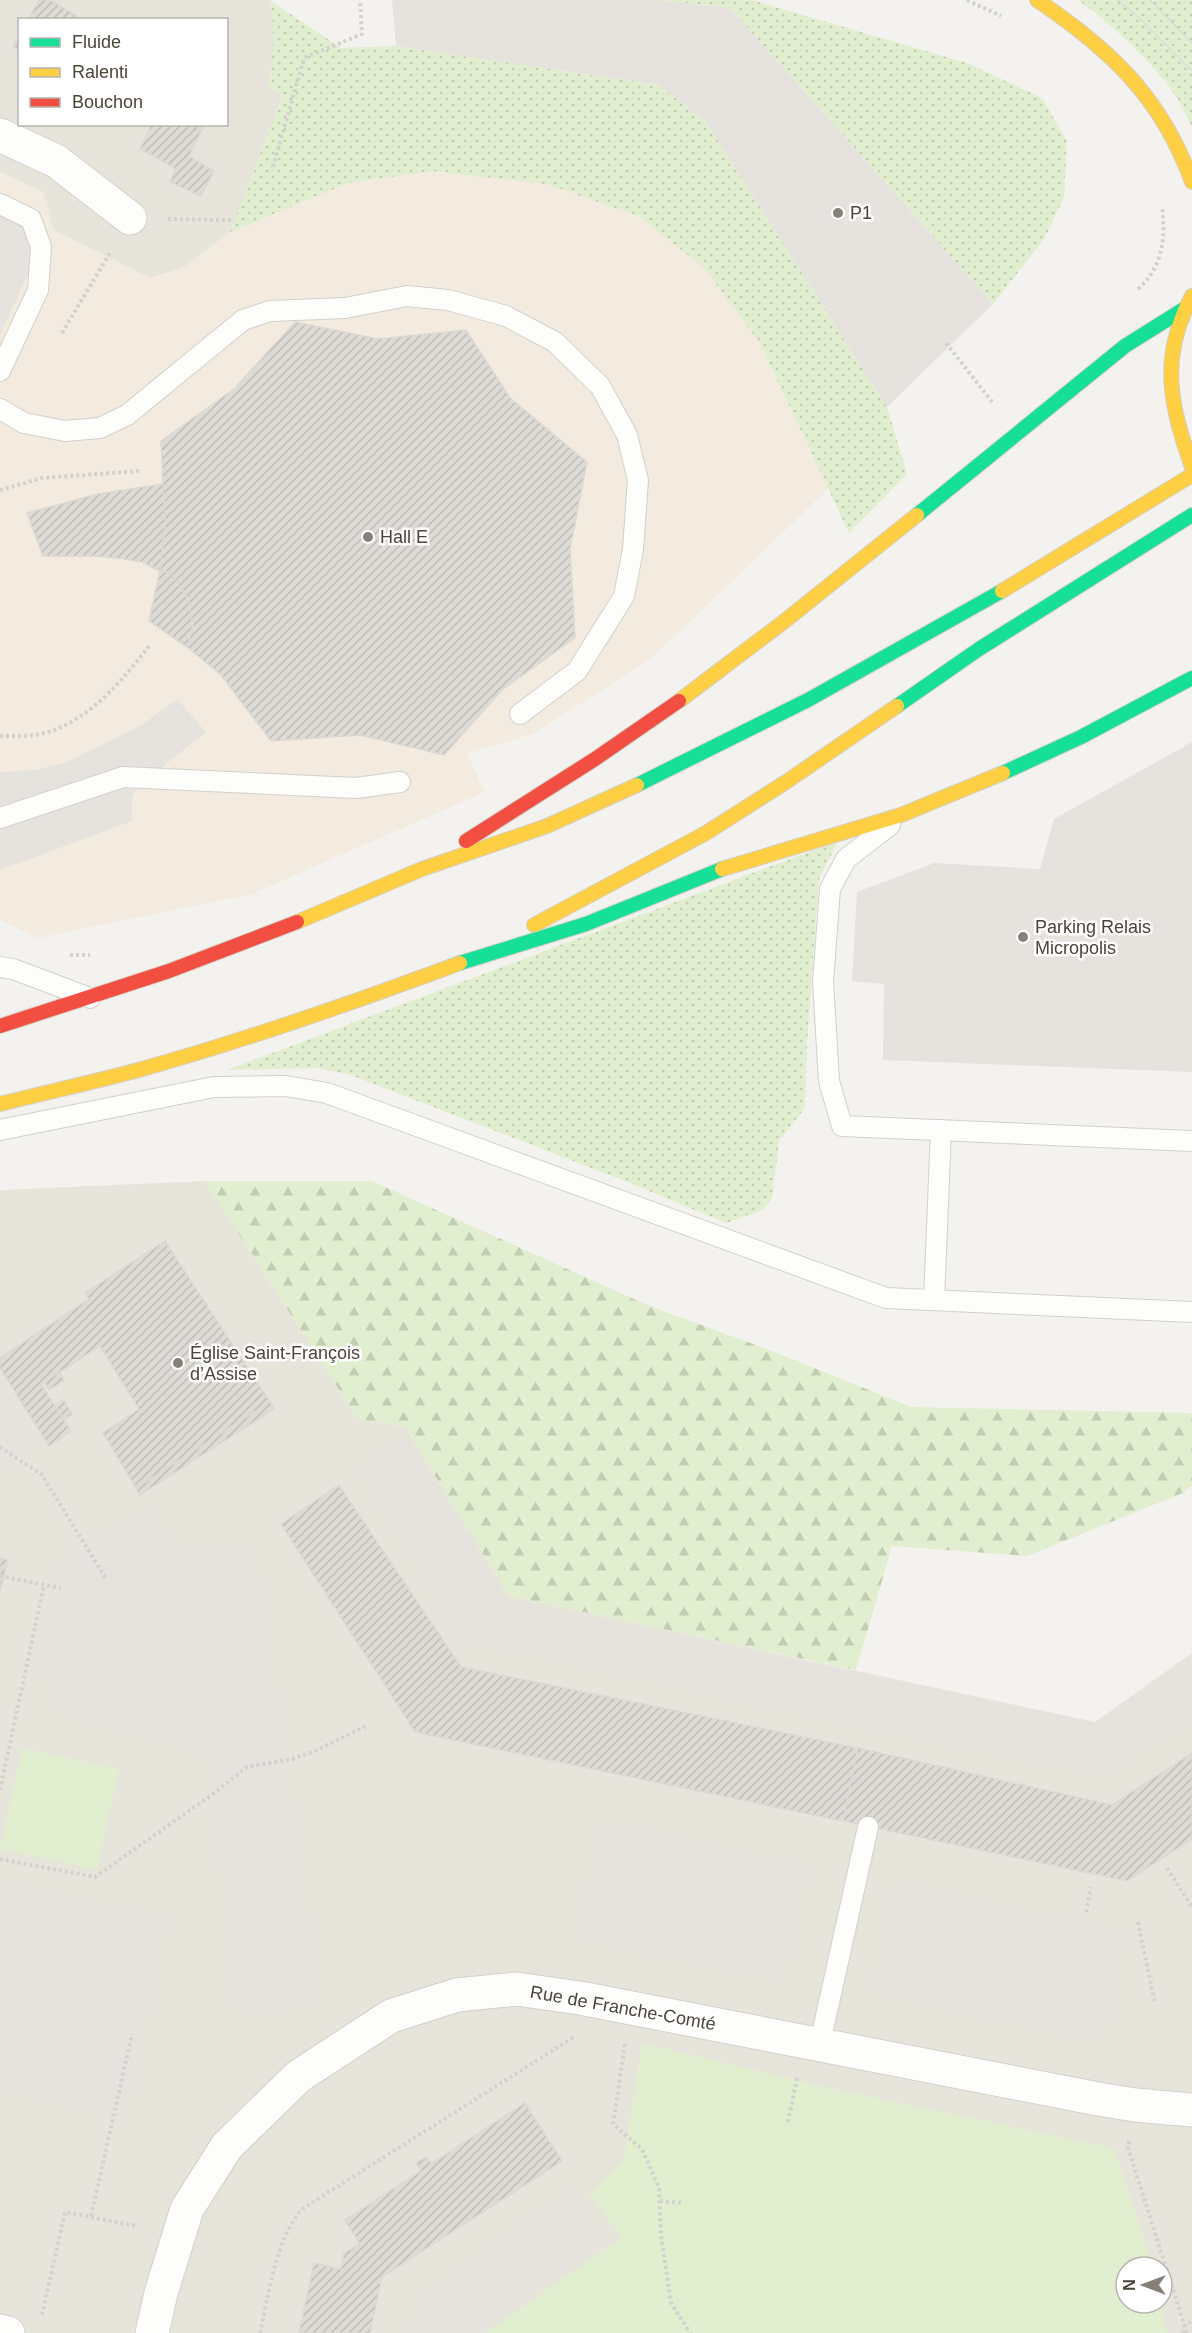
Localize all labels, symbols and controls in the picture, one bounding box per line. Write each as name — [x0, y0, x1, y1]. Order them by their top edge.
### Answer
legend — [18, 18, 228, 126]
text: Fluide — [72, 32, 121, 52]
text: Ralenti — [72, 62, 128, 82]
text: Bouchon — [72, 92, 143, 112]
place label: P1 — [850, 203, 872, 223]
marker: P1 — [831, 206, 845, 220]
place label: Hall E — [380, 527, 428, 547]
marker: Hall E — [361, 530, 375, 544]
place label: Parking Relais Micropolis — [1035, 917, 1151, 958]
marker: Parking Relais Micropolis — [1016, 930, 1030, 944]
place label: Église Saint-François d’Assise — [190, 1343, 360, 1384]
marker: Église Saint-François d’Assise — [171, 1356, 185, 1370]
street label: Rue de Franche-Comté — [529, 1982, 717, 2034]
north arrow — [1114, 2255, 1174, 2315]
text: N — [1121, 2279, 1138, 2291]

